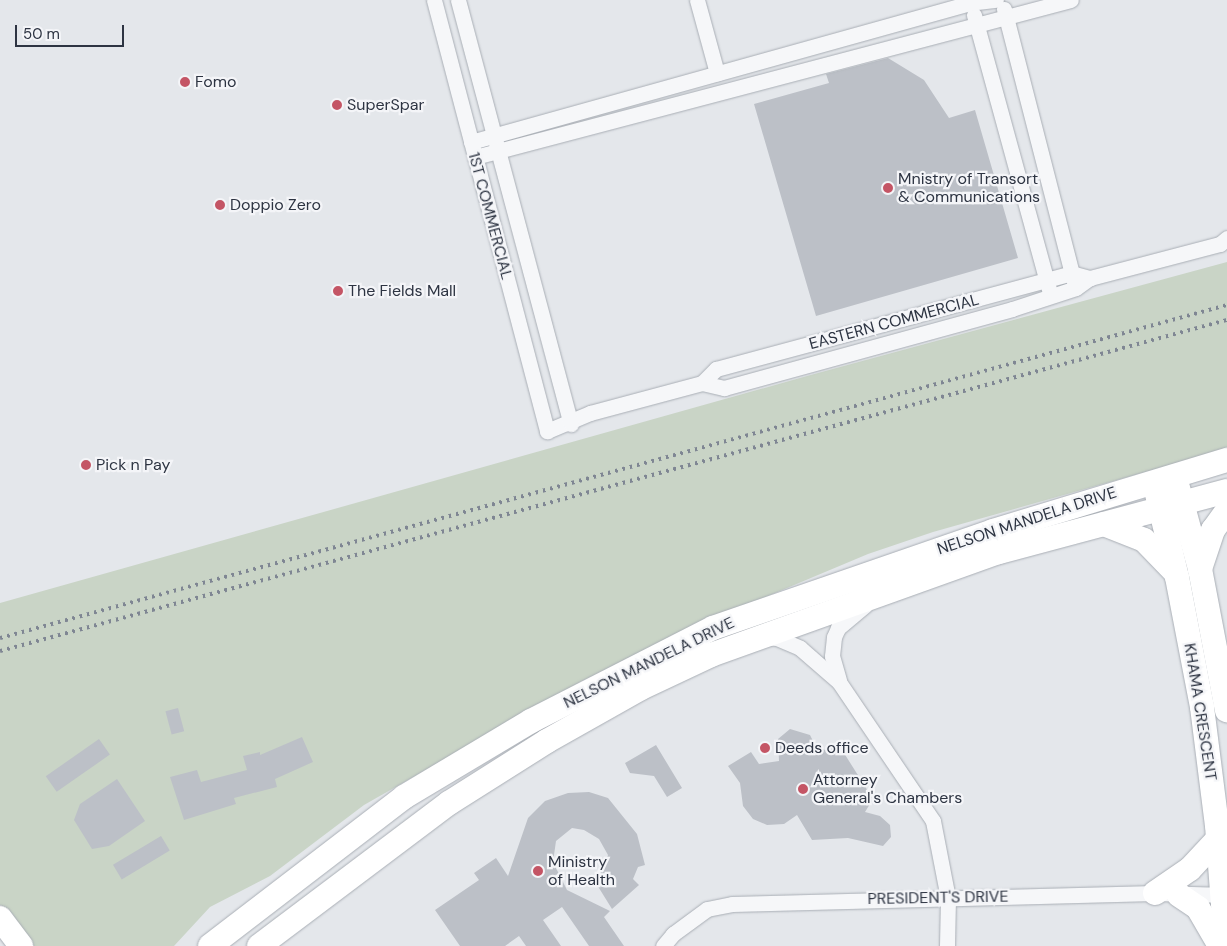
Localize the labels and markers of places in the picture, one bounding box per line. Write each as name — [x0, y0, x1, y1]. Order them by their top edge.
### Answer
place label: Fomo — [195, 72, 236, 92]
marker: Fomo — [179, 76, 191, 88]
place label: SuperSpar — [347, 95, 424, 115]
marker: SuperSpar — [331, 99, 343, 111]
place label: Mnistry of Transort & Communications — [898, 169, 1040, 207]
marker: Mnistry of Transort & Communications — [882, 182, 894, 194]
place label: Doppio Zero — [230, 195, 321, 215]
marker: Doppio Zero — [214, 199, 226, 211]
place label: The Fields Mall — [348, 281, 456, 301]
marker: The Fields Mall — [332, 285, 344, 297]
place label: Pick n Pay — [96, 455, 170, 475]
marker: Pick n Pay — [80, 459, 92, 471]
place label: Deeds office — [775, 738, 869, 758]
marker: Deeds office — [759, 742, 771, 754]
place label: Attorney General's Chambers — [813, 770, 962, 808]
marker: Attorney General's Chambers — [797, 783, 809, 795]
place label: Ministry of Health — [548, 852, 615, 890]
marker: Ministry of Health — [532, 865, 544, 877]

